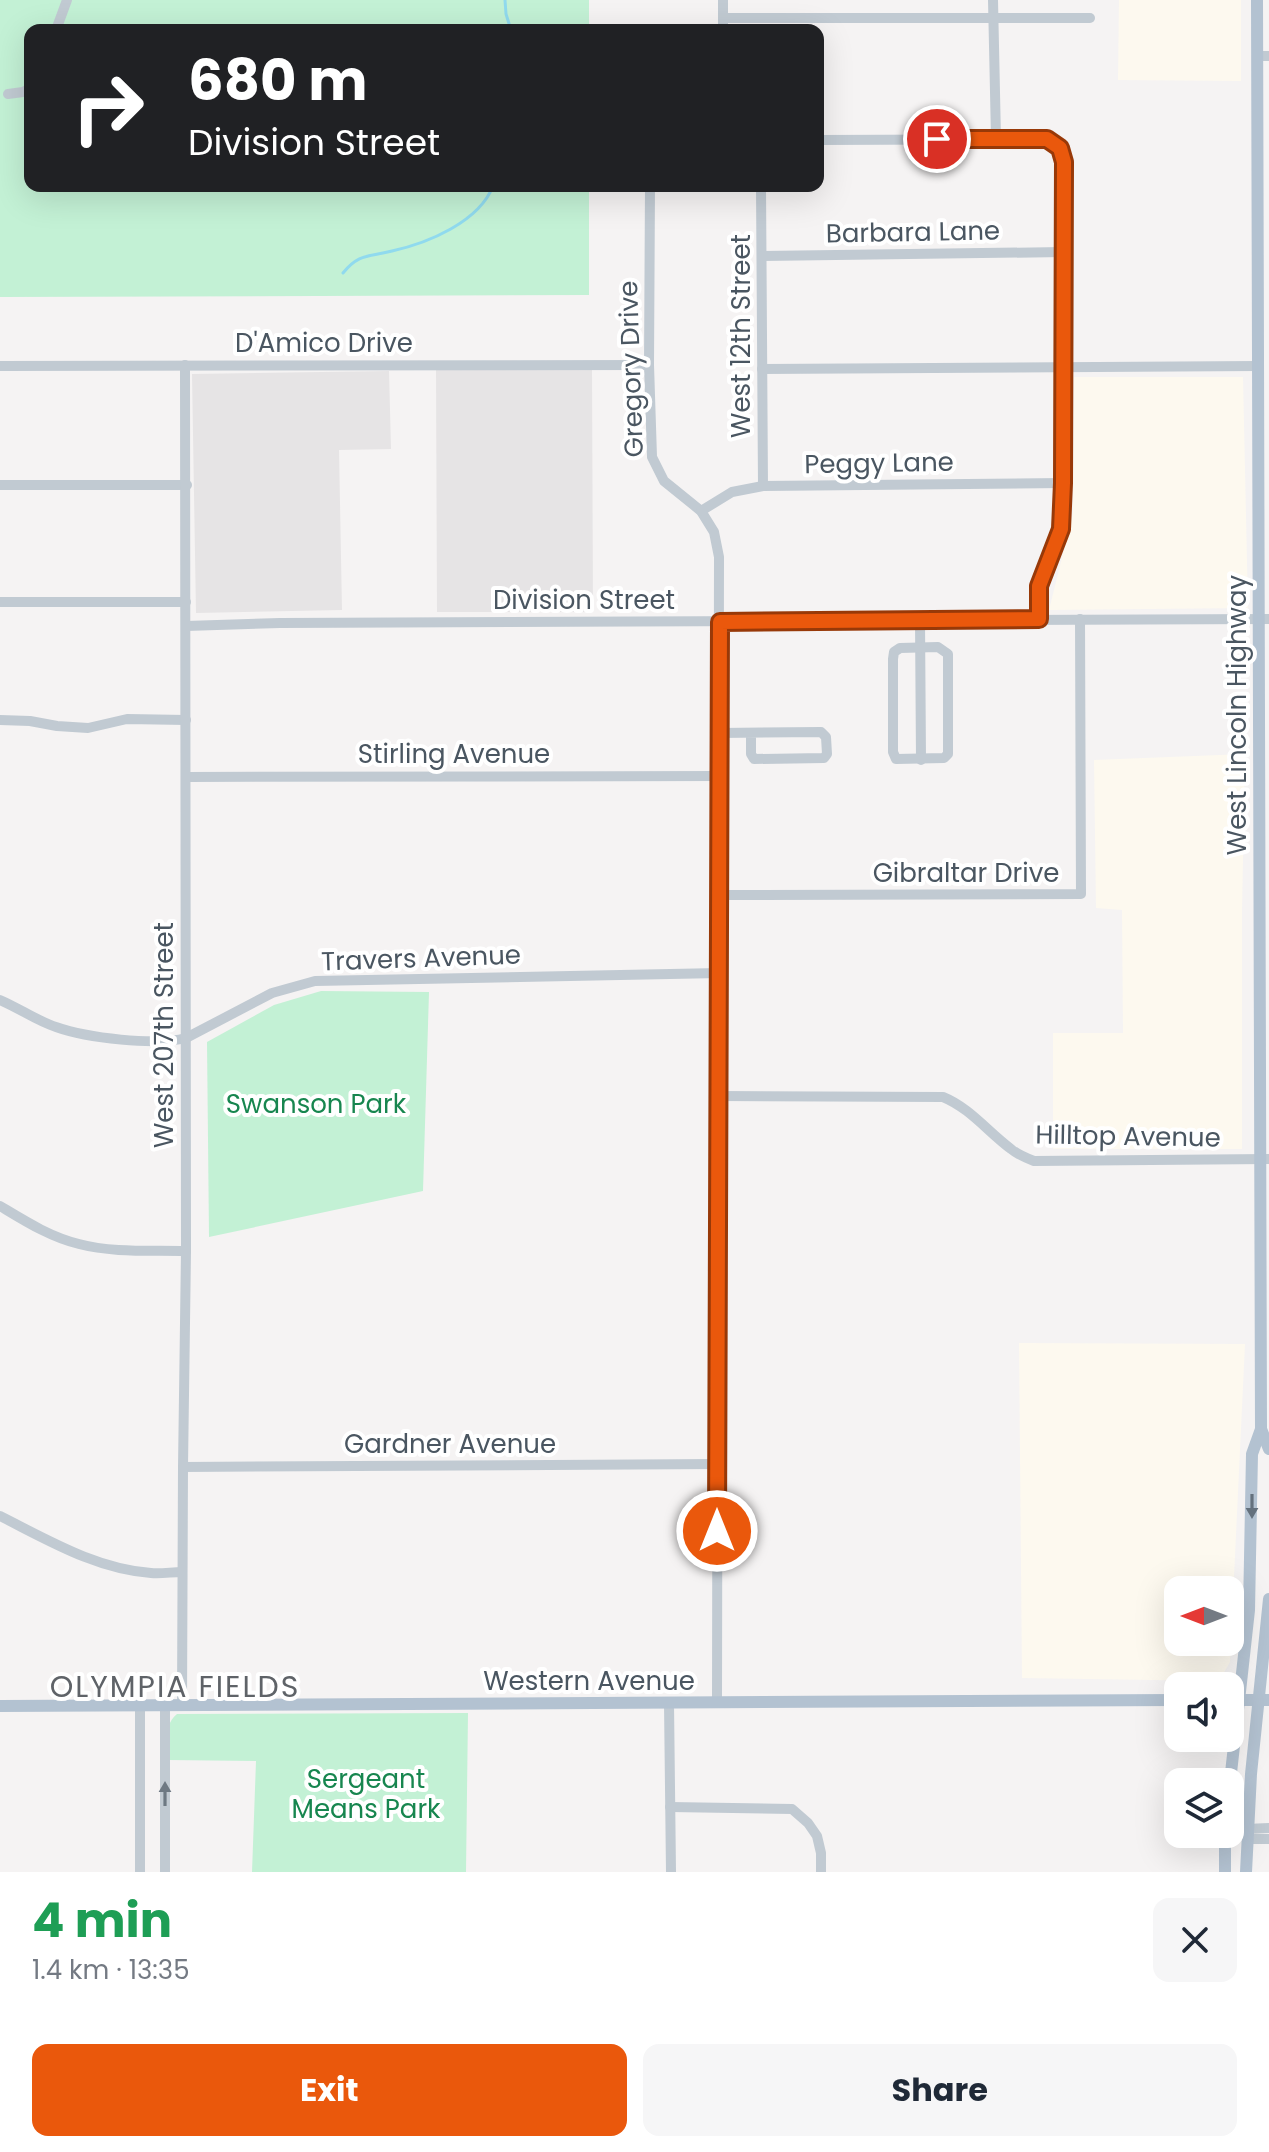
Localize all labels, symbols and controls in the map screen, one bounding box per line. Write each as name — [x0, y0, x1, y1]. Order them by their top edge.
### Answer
text: 680 m — [188, 41, 368, 120]
icon: right — [56, 56, 160, 160]
pin — [903, 105, 971, 173]
text: Division Street — [188, 117, 440, 168]
icon: arrive — [915, 117, 959, 161]
street label: Barbara Lane — [826, 212, 1000, 252]
street label: West 12th Street — [723, 234, 759, 438]
street label: Gregory Drive — [610, 280, 652, 458]
street label: D'Amico Drive — [235, 325, 413, 361]
street label: Peggy Lane — [804, 444, 954, 482]
street label: West Lincoln Highway — [1219, 574, 1255, 855]
street label: Division Street — [493, 582, 675, 618]
street label: Stirling Avenue — [358, 736, 550, 772]
street label: Gibraltar Drive — [873, 855, 1059, 891]
street label: West 207th Street — [146, 922, 182, 1148]
street label: Travers Avenue — [320, 937, 522, 979]
park label: Swanson Park — [226, 1086, 407, 1122]
street label: Hilltop Avenue — [1035, 1116, 1221, 1156]
street label: Gardner Avenue — [344, 1426, 556, 1462]
position arrow — [675, 1489, 759, 1573]
one-way arrow — [1246, 1494, 1258, 1519]
north arrow — [1164, 1576, 1244, 1656]
map controls — [1164, 1576, 1244, 1848]
street label: Western Avenue — [483, 1663, 695, 1699]
district label: OLYMPIA FIELDS — [50, 1665, 300, 1708]
button: sound — [1164, 1672, 1244, 1752]
park label: Sergeant Means Park — [292, 1761, 441, 1827]
button: layers — [1164, 1768, 1244, 1848]
one-way arrow — [159, 1781, 171, 1806]
text: 4 min — [32, 1887, 172, 1954]
button: close — [1153, 1898, 1237, 1982]
text: 1.4 km · 13:35 — [32, 1952, 189, 1988]
button: Exit — [32, 2044, 627, 2136]
button: Share — [643, 2044, 1237, 2136]

